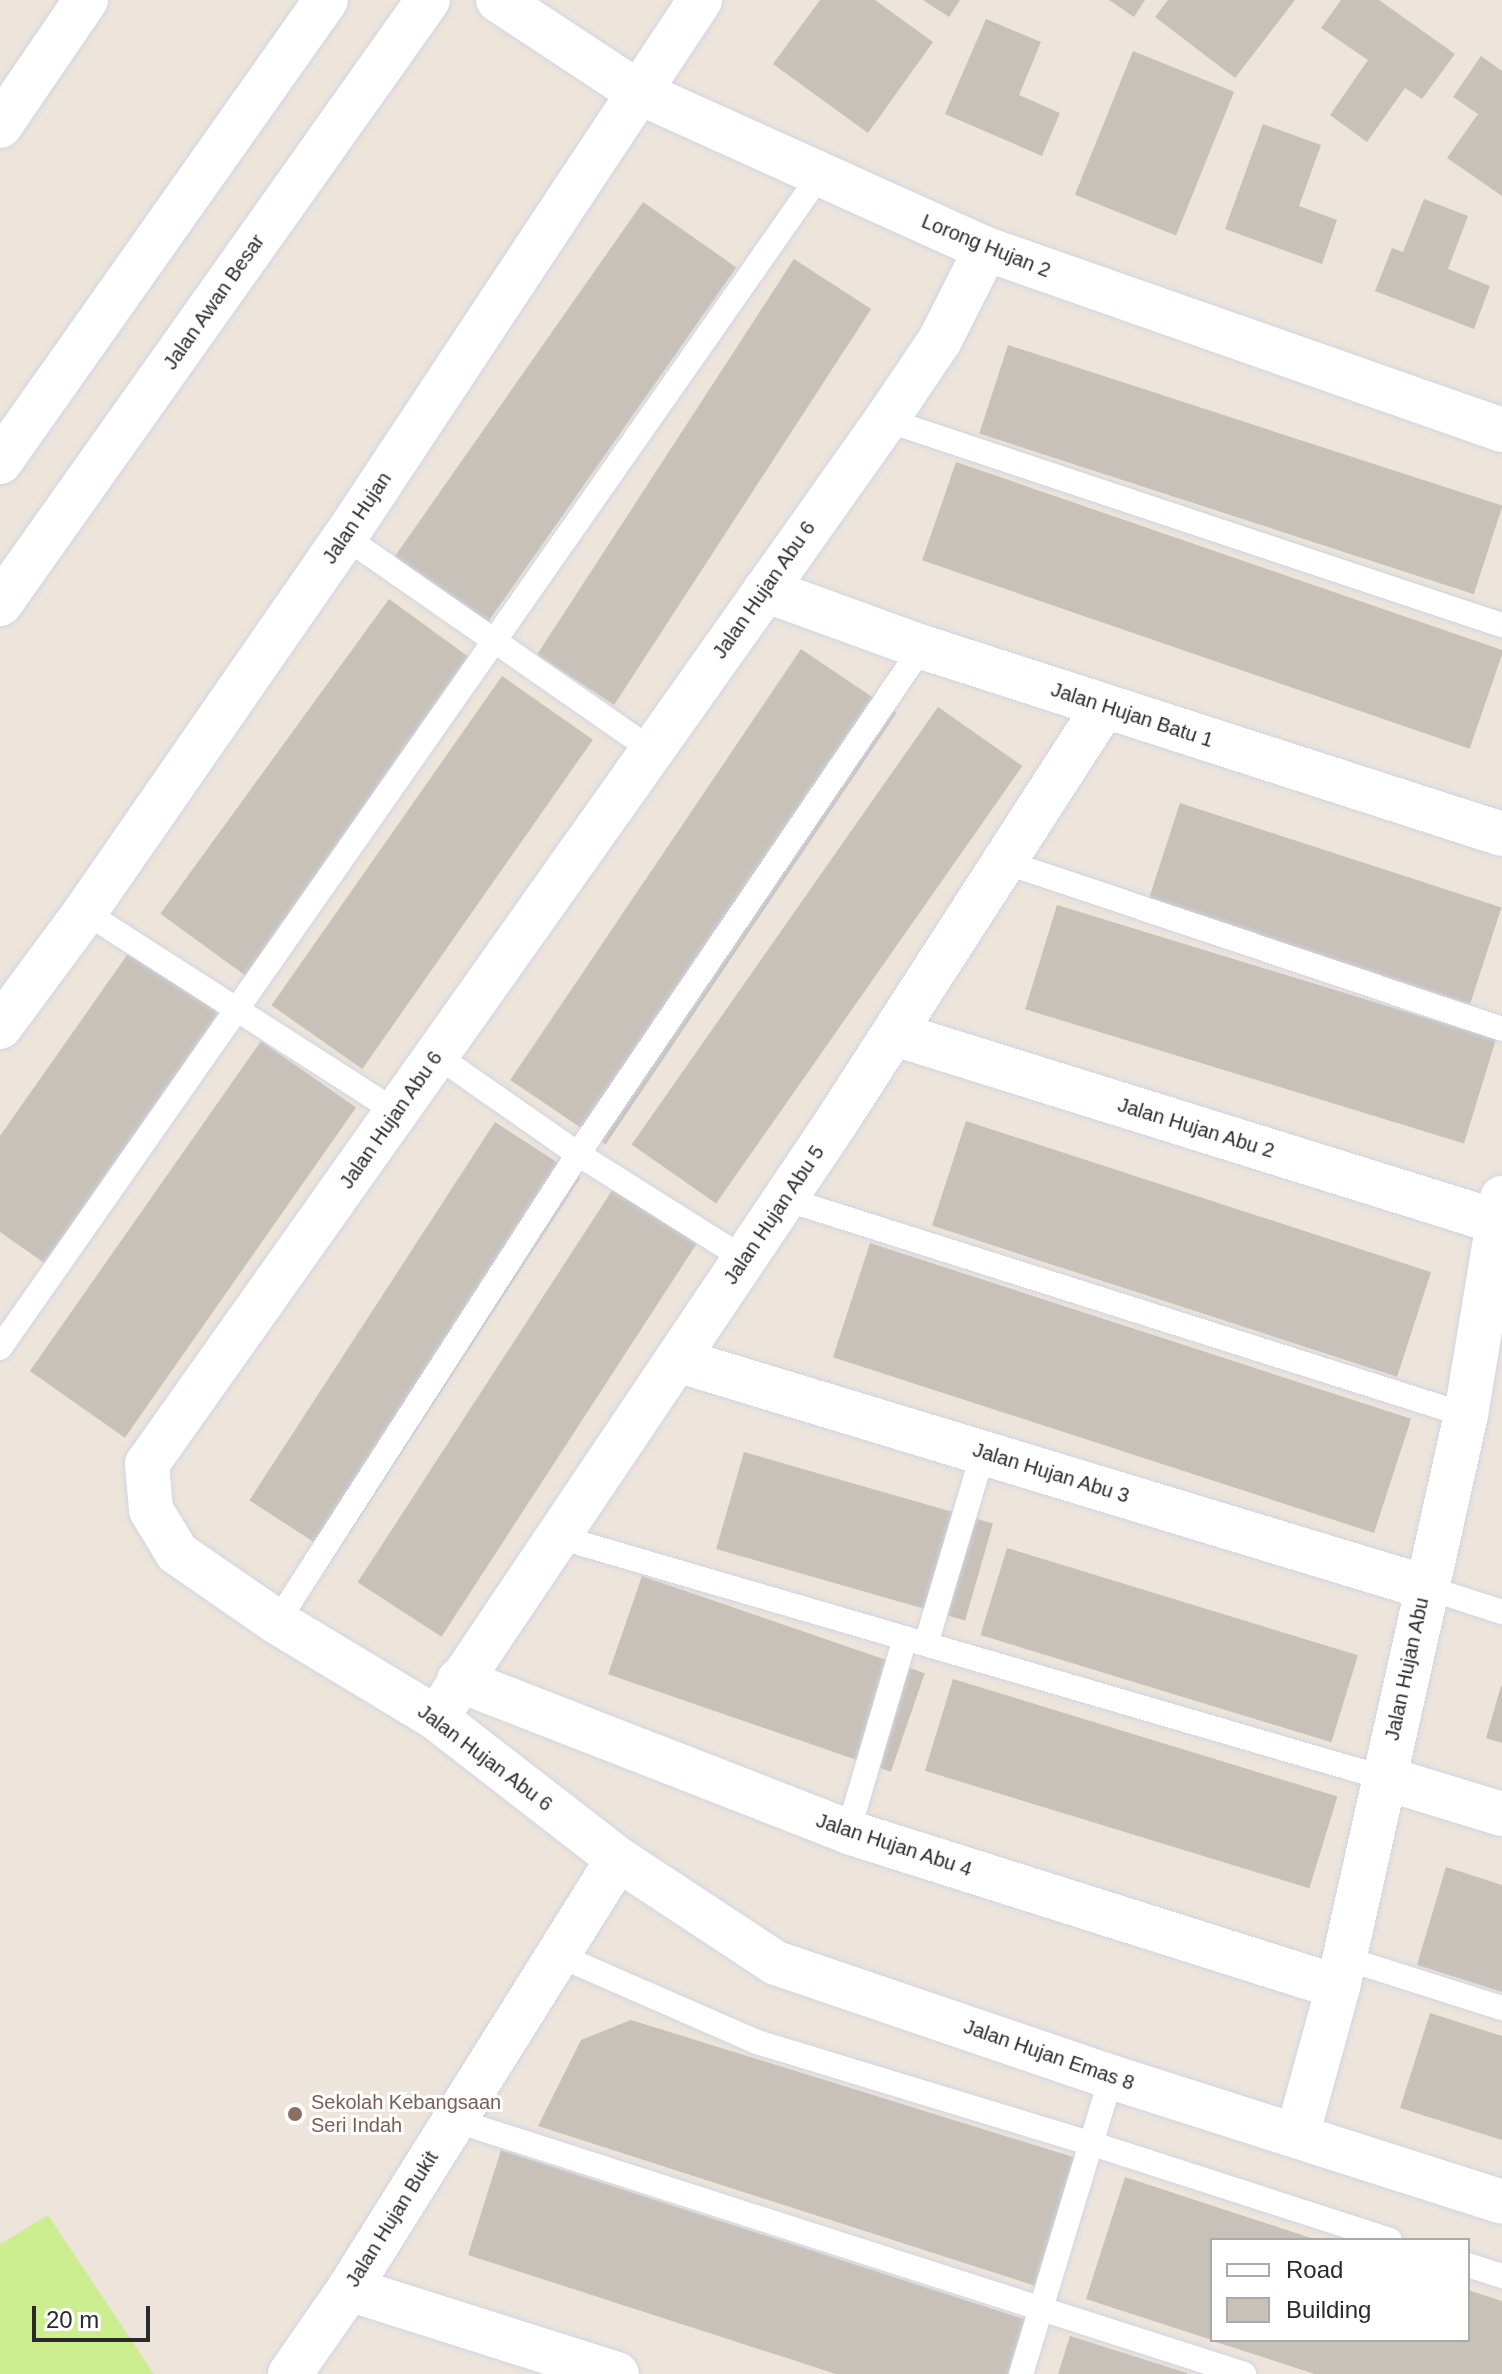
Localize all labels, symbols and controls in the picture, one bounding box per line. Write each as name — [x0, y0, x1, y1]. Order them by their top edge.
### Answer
street label: Lorong Hujan 2 — [918, 209, 1054, 283]
street label: Jalan Awan Besar — [158, 229, 270, 375]
street label: Jalan Hujan — [318, 468, 396, 568]
street label: Jalan Hujan Abu 6 — [707, 516, 821, 664]
street label: Jalan Hujan Batu 1 — [1048, 677, 1216, 753]
street label: Jalan Hujan Abu 6 — [334, 1046, 448, 1194]
street label: Jalan Hujan Abu 2 — [1114, 1093, 1278, 1163]
street label: Jalan Hujan Abu 5 — [718, 1141, 830, 1289]
street label: Jalan Hujan Abu 3 — [969, 1438, 1133, 1508]
street label: Jalan Hujan Abu — [1380, 1595, 1434, 1743]
street label: Jalan Hujan Abu 6 — [413, 1699, 557, 1817]
street label: Jalan Hujan Abu 4 — [813, 1808, 975, 1882]
street label: Jalan Hujan Emas 8 — [960, 2015, 1138, 2095]
place label: Sekolah Kebangsaan Seri Indah — [311, 2090, 501, 2137]
marker: Sekolah Kebangsaan Seri Indah — [286, 2105, 304, 2123]
street label: Jalan Hujan Bukit — [341, 2147, 443, 2291]
legend — [1210, 2238, 1470, 2342]
text: Road — [1286, 2256, 1343, 2283]
scale bar — [36, 2290, 154, 2340]
text: Building — [1286, 2296, 1371, 2323]
text: 20 m — [46, 2306, 99, 2333]

